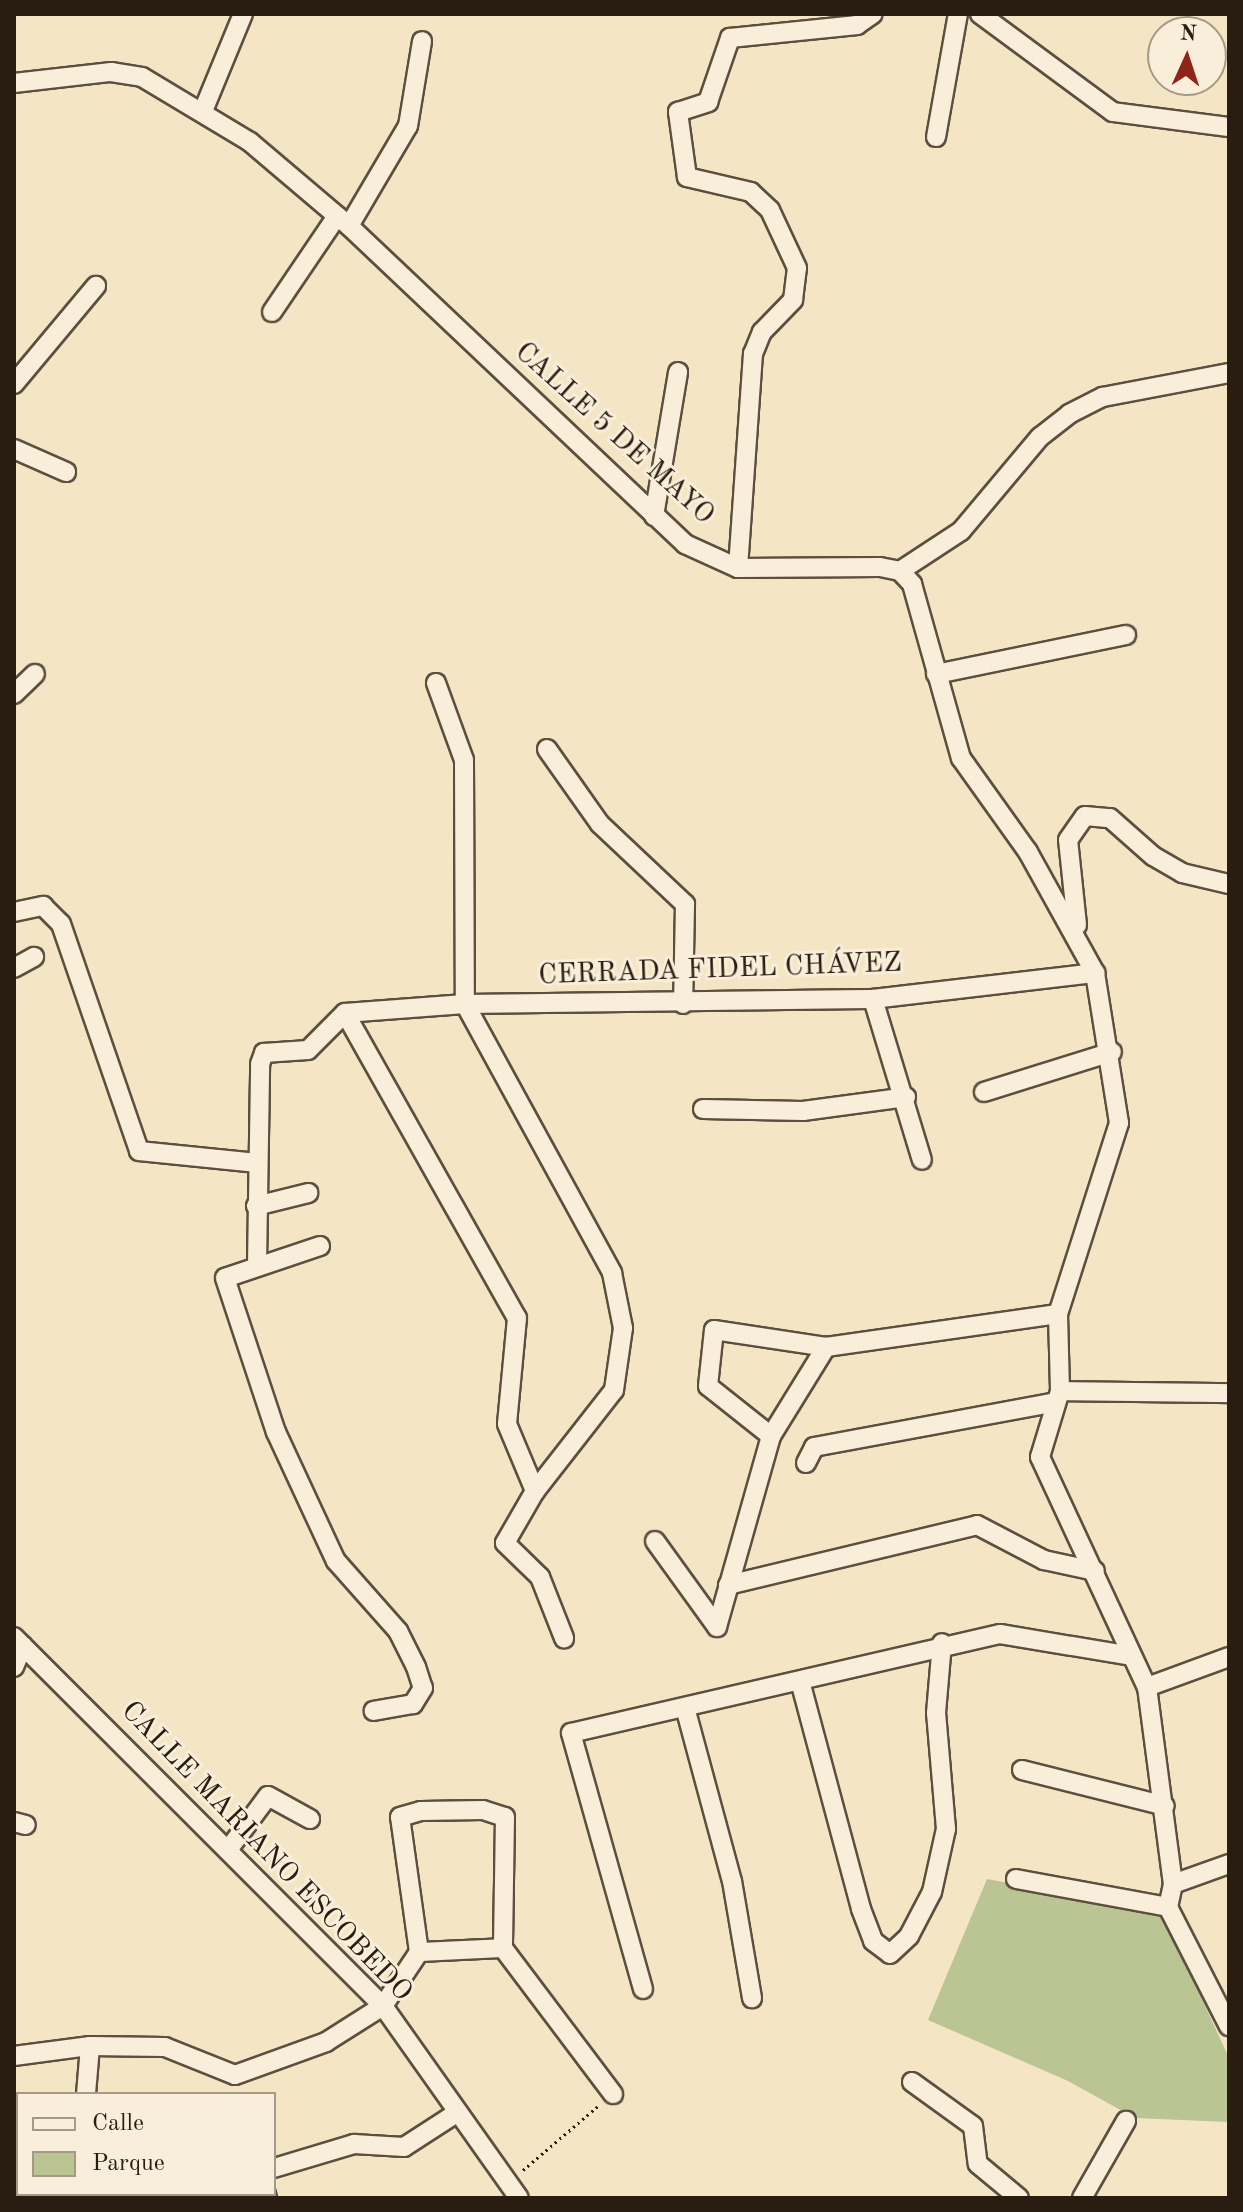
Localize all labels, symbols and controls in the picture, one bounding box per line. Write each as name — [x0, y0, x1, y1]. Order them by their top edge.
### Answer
north arrow — [1147, 16, 1227, 96]
text: N — [1179, 23, 1197, 45]
street label: CALLE 5 DE MAYO — [507, 336, 721, 532]
street label: CERRADA FIDEL CHÁVEZ — [538, 947, 902, 993]
street label: CALLE MARIANO ESCOBEDO — [113, 1695, 419, 2009]
legend — [16, 2092, 276, 2196]
text: Calle — [92, 2112, 144, 2136]
text: Parque — [92, 2152, 165, 2176]

